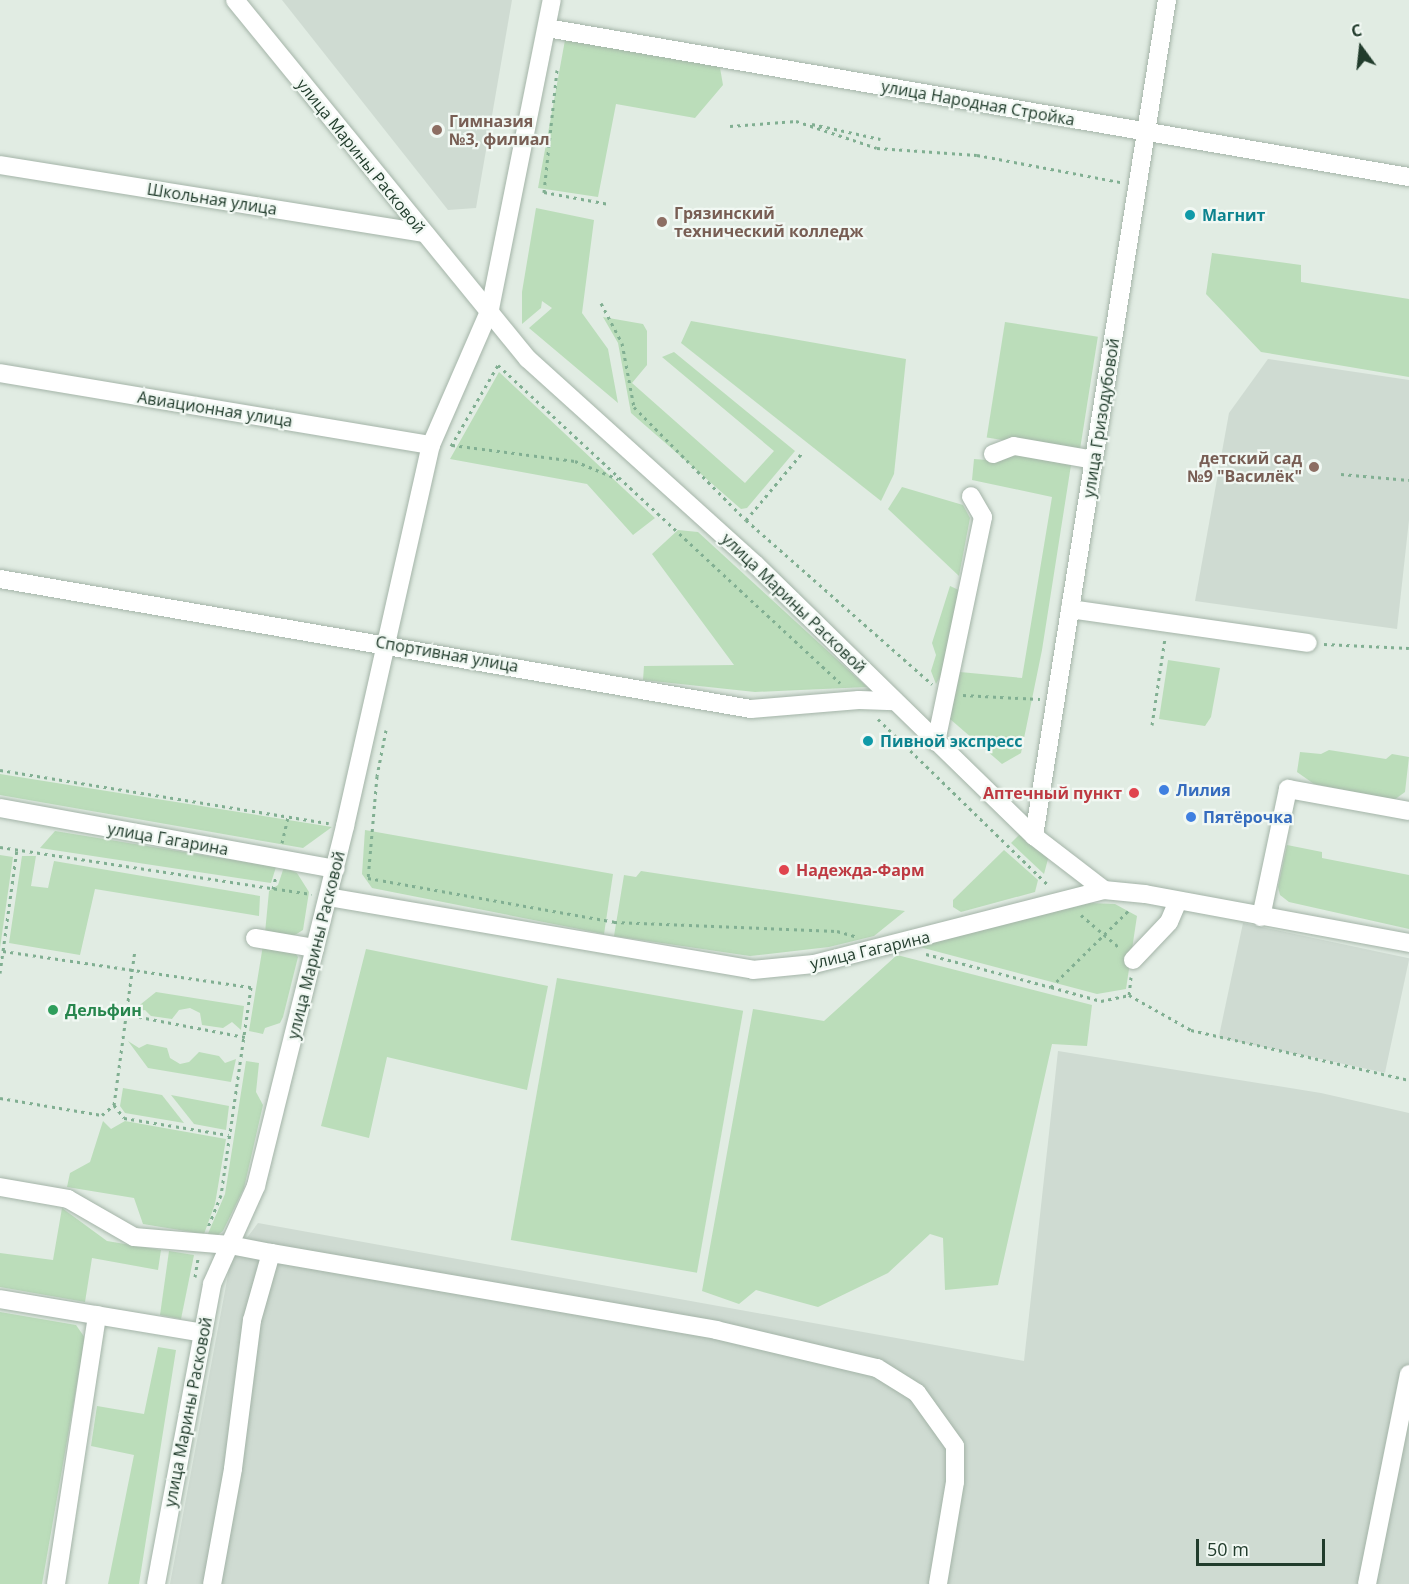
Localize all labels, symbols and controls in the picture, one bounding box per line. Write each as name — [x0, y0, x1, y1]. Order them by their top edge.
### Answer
north arrow — [1331, 18, 1391, 78]
text: С — [1349, 19, 1364, 43]
street label: улица Марины Расковой — [293, 75, 429, 237]
street label: улица Народная Стройка — [880, 77, 1076, 129]
place label: Гимназия №3, филиал — [449, 111, 550, 149]
marker: Гимназия №3, филиал — [430, 123, 444, 137]
street label: Школьная улица — [146, 179, 278, 219]
place label: Грязинский технический колледж — [674, 203, 863, 241]
place label: Магнит — [1202, 205, 1265, 225]
marker: Магнит — [1183, 208, 1197, 222]
marker: Грязинский технический колледж — [655, 215, 669, 229]
street label: улица Гризодубовой — [1079, 337, 1123, 499]
street label: Авиационная улица — [136, 387, 294, 431]
place label: детский сад №9 "Василёк" — [1187, 448, 1302, 486]
marker: детский сад №9 "Василёк" — [1307, 460, 1321, 474]
street label: улица Марины Расковой — [718, 529, 870, 677]
street label: Спортивная улица — [374, 632, 520, 676]
place label: Пивной экспресс — [880, 731, 1022, 751]
marker: Пивной экспресс — [861, 734, 875, 748]
place label: Лилия — [1176, 780, 1231, 800]
place label: Аптечный пункт — [983, 783, 1122, 803]
marker: Лилия — [1157, 783, 1171, 797]
marker: Аптечный пункт — [1127, 786, 1141, 800]
place label: Пятёрочка — [1203, 807, 1293, 827]
marker: Пятёрочка — [1184, 810, 1198, 824]
street label: улица Гагарина — [106, 819, 230, 859]
street label: улица Марины Расковой — [283, 849, 349, 1041]
place label: Надежда-Фарм — [796, 860, 924, 880]
marker: Надежда-Фарм — [777, 863, 791, 877]
street label: улица Гагарина — [808, 927, 932, 973]
place label: Дельфин — [65, 1000, 142, 1020]
marker: Дельфин — [46, 1003, 60, 1017]
street label: улица Марины Расковой — [160, 1315, 216, 1509]
scale bar — [1199, 1527, 1328, 1565]
text: 50 m — [1207, 1537, 1249, 1561]

